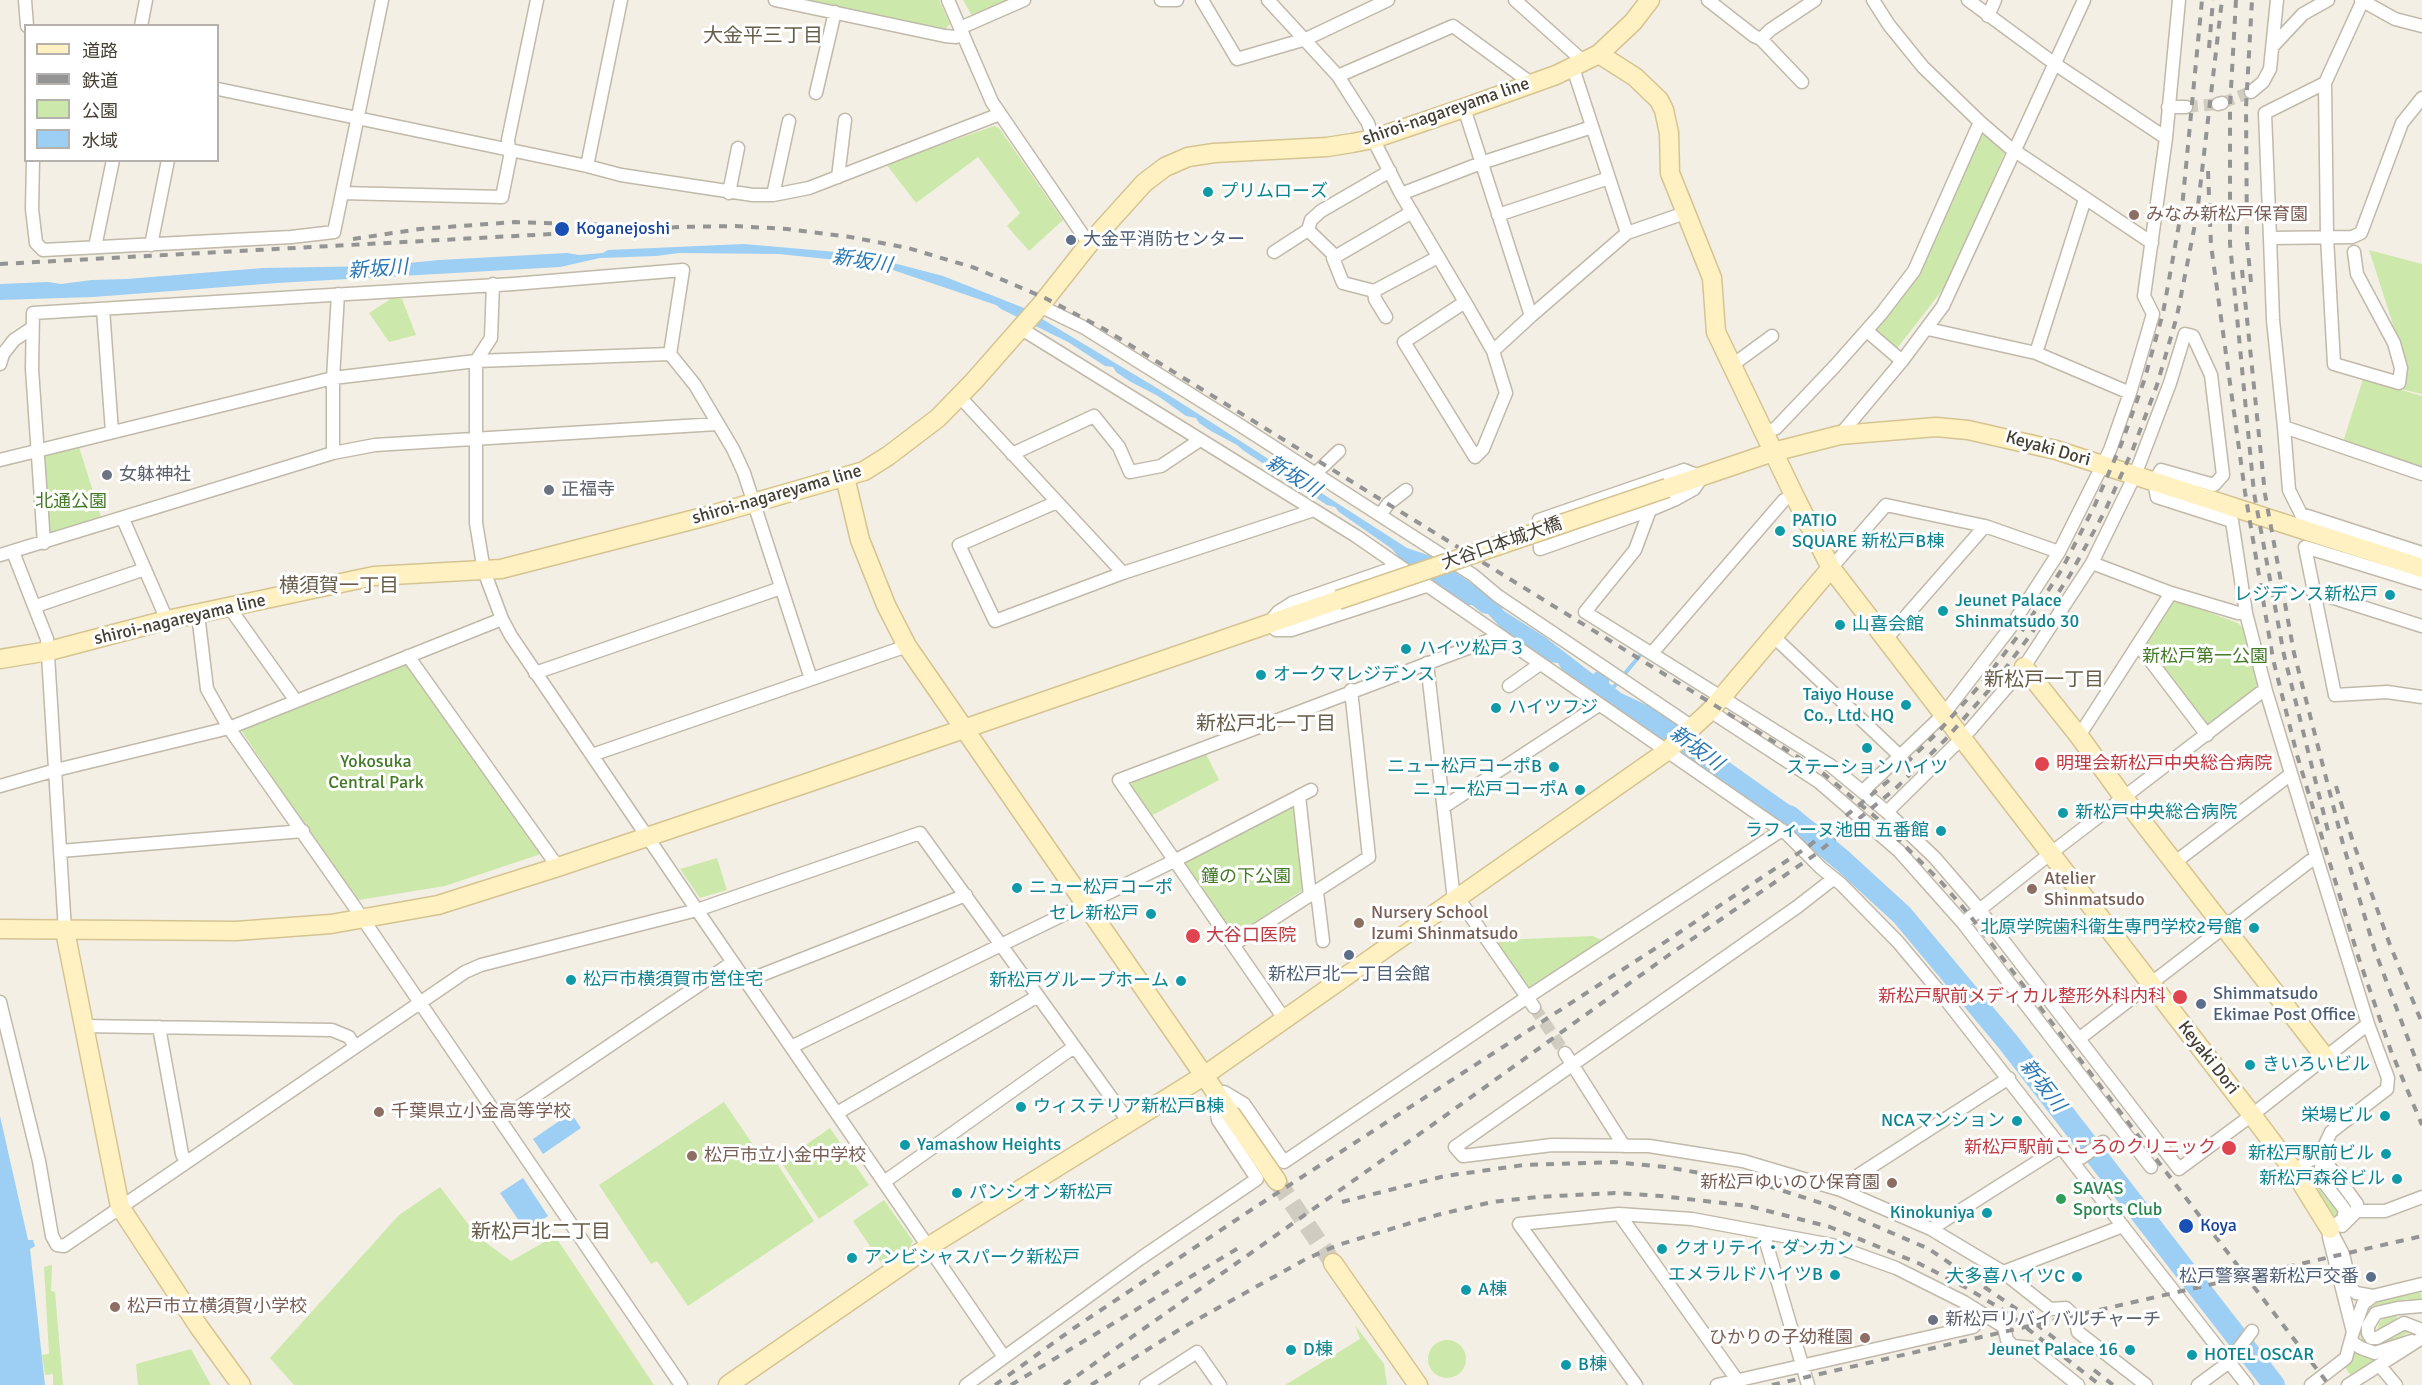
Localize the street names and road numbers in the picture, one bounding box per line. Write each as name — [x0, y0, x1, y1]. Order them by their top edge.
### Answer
street label: shiroi-nagareyama line — [1359, 73, 1533, 151]
street label: Keyaki Dori — [2003, 427, 2093, 471]
street label: shiroi-nagareyama line — [690, 460, 864, 530]
street label: 大谷口本城大橋 — [1439, 513, 1565, 575]
street label: shiroi-nagareyama line — [92, 590, 268, 650]
street label: Keyaki Dori — [2173, 1017, 2243, 1099]

